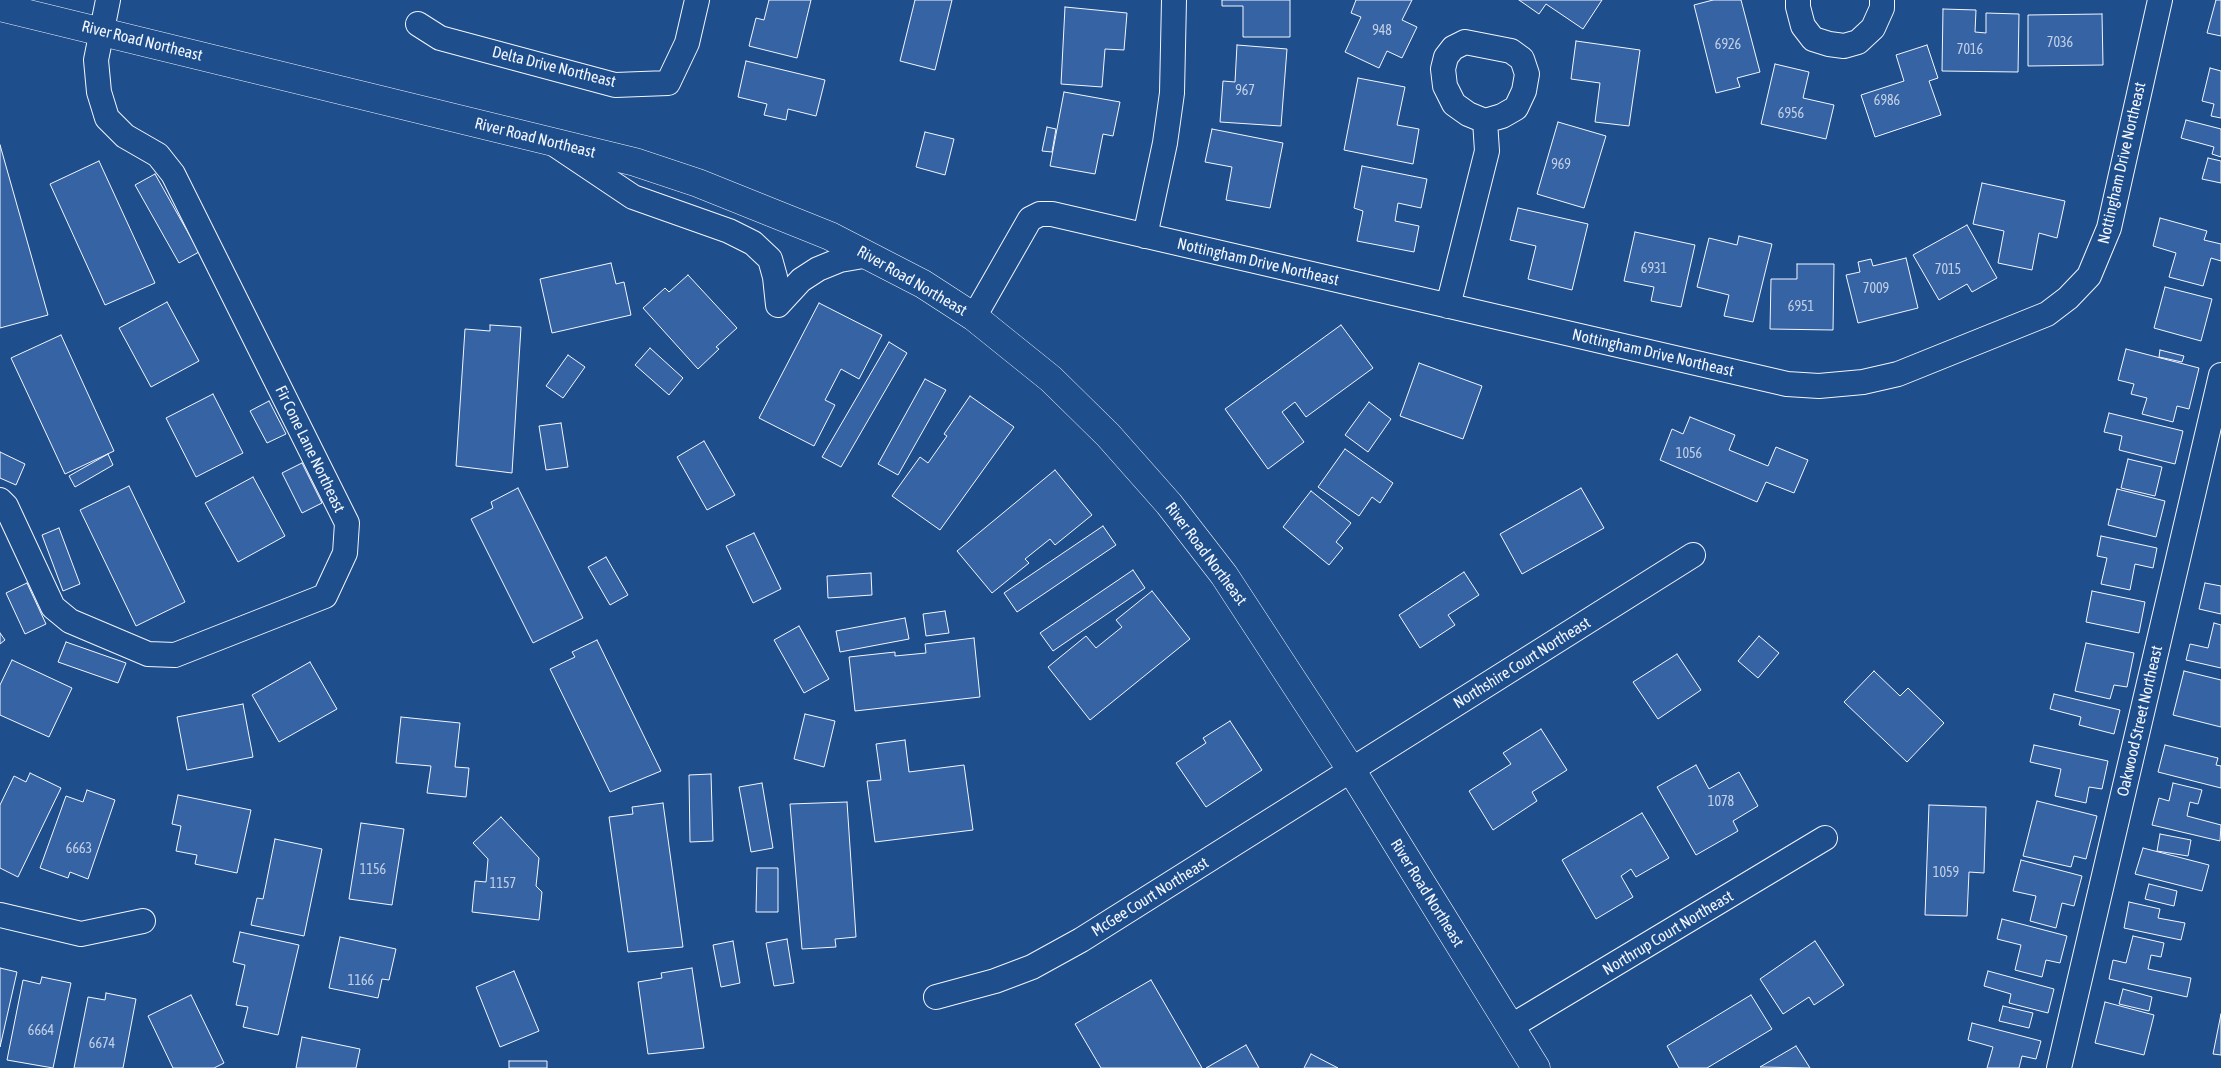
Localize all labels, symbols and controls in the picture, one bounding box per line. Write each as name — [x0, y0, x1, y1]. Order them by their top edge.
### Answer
street label: River Road Northeast — [80, 17, 204, 65]
house number: 948 — [1372, 23, 1392, 39]
house number: 7036 — [2047, 35, 2073, 51]
house number: 6926 — [1715, 37, 1741, 53]
street label: Delta Drive Northeast — [490, 42, 618, 92]
house number: 7016 — [1957, 42, 1983, 58]
street label: Nottingham Drive Northeast — [2094, 80, 2150, 246]
house number: 967 — [1235, 83, 1255, 99]
house number: 6986 — [1874, 93, 1900, 109]
house number: 6956 — [1778, 106, 1804, 122]
street label: River Road Northeast — [473, 114, 597, 162]
house number: 969 — [1551, 157, 1571, 173]
street label: Nottingham Drive Northeast — [1175, 234, 1341, 290]
street label: River Road Northeast — [854, 242, 970, 320]
house number: 6931 — [1641, 261, 1667, 277]
house number: 7015 — [1935, 262, 1961, 278]
house number: 7009 — [1863, 281, 1889, 297]
house number: 6951 — [1788, 299, 1814, 315]
street label: Nottingham Drive Northeast — [1570, 325, 1736, 381]
street label: Fir Cone Lane Northeast — [271, 382, 349, 516]
house number: 1056 — [1676, 446, 1702, 462]
street label: River Road Northeast — [1161, 499, 1251, 609]
street label: Northshire Court Northeast — [1450, 613, 1594, 713]
street label: Oakwood Street Northeast — [2113, 644, 2167, 798]
house number: 1078 — [1708, 794, 1734, 810]
street label: River Road Northeast — [1386, 835, 1468, 951]
house number: 6663 — [66, 841, 92, 857]
street label: McGee Court Northeast — [1088, 853, 1212, 941]
house number: 1156 — [360, 862, 386, 878]
house number: 1059 — [1933, 865, 1959, 881]
house number: 1157 — [490, 876, 516, 892]
street label: Northrup Court Northeast — [1599, 886, 1737, 980]
house number: 1166 — [348, 973, 374, 989]
house number: 6664 — [28, 1023, 54, 1039]
house number: 6674 — [89, 1036, 115, 1052]

